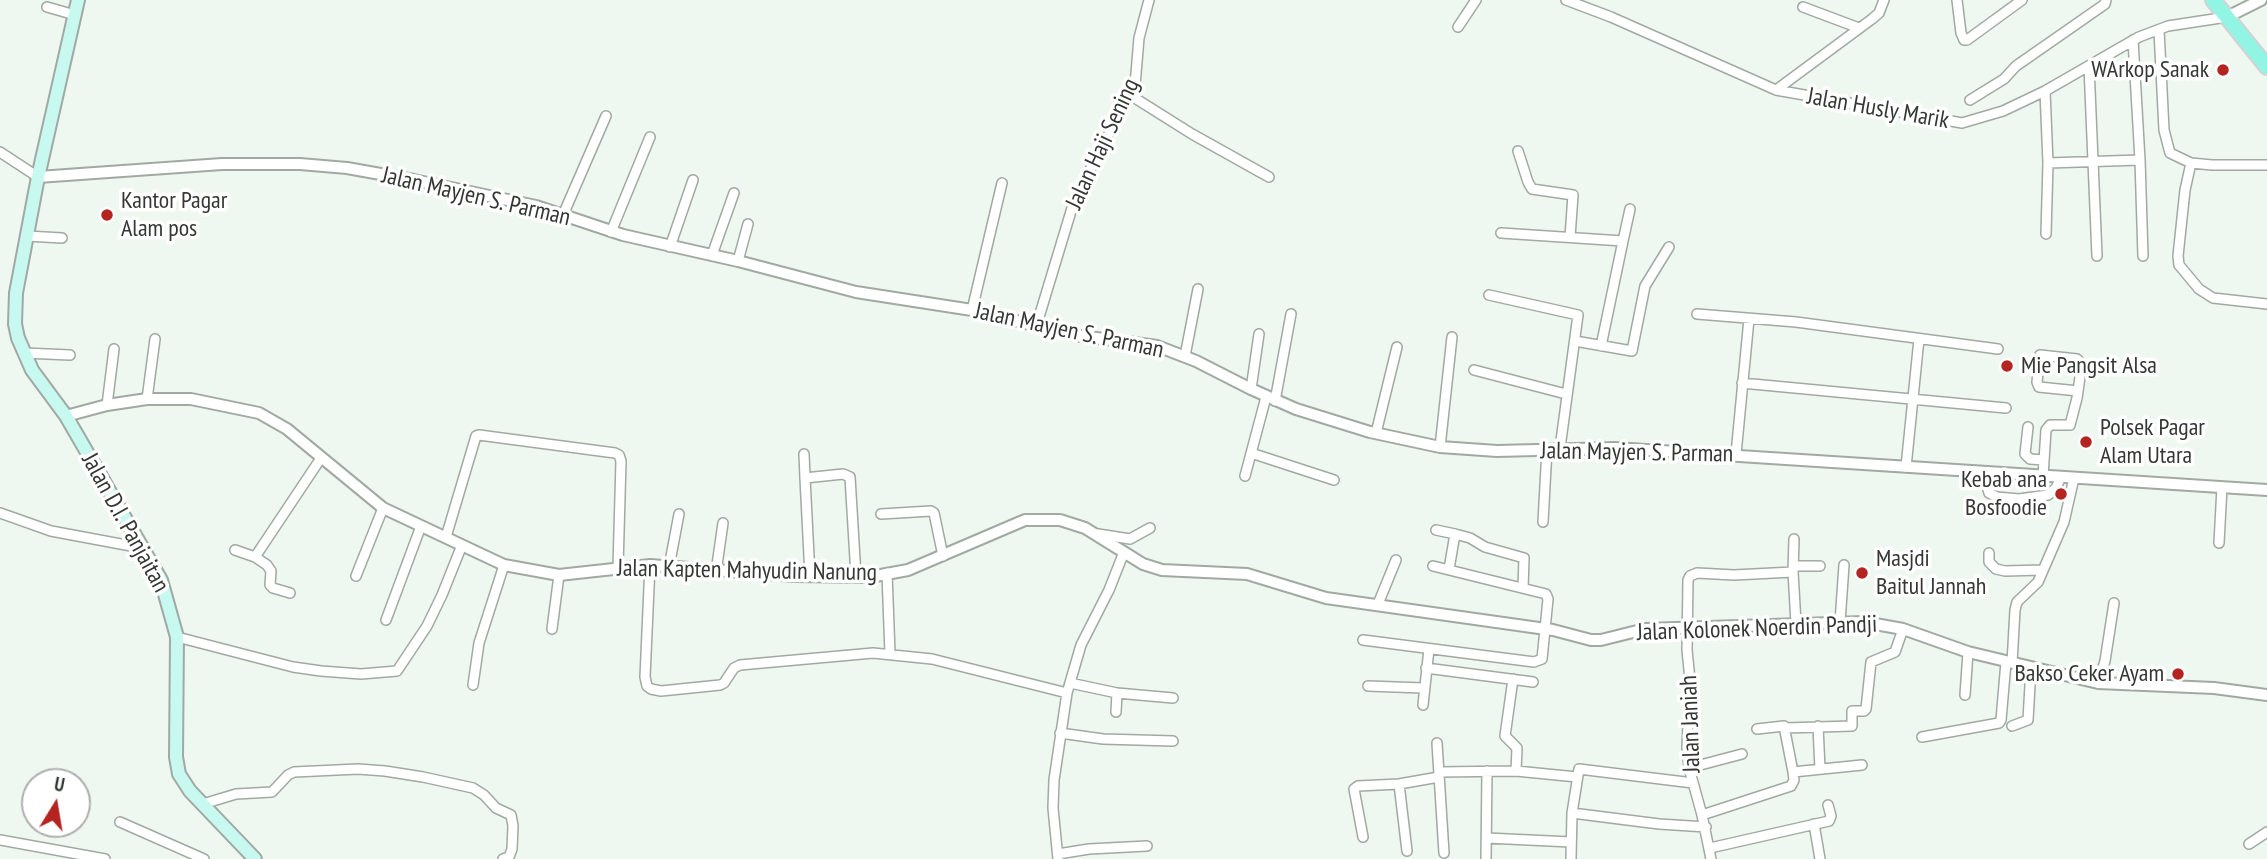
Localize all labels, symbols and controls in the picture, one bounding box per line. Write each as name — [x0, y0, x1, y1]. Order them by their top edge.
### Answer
place label: WArkop Sanak — [2091, 56, 2209, 84]
marker: WArkop Sanak — [2215, 62, 2231, 78]
street label: Jalan Haji Sening — [1060, 74, 1146, 214]
street label: Jalan Husly Marik — [1805, 82, 1951, 136]
street label: Jalan Mayjen S. Parman — [379, 161, 573, 233]
place label: Kantor Pagar Alam pos — [121, 187, 227, 243]
marker: Kantor Pagar Alam pos — [99, 207, 115, 223]
street label: Jalan Mayjen S. Parman — [972, 297, 1166, 365]
place label: Mie Pangsit Alsa — [2021, 352, 2157, 380]
marker: Mie Pangsit Alsa — [1999, 358, 2015, 374]
place label: Polsek Pagar Alam Utara — [2100, 414, 2205, 470]
marker: Polsek Pagar Alam Utara — [2078, 434, 2094, 450]
street label: Jalan Mayjen S. Parman — [1540, 437, 1734, 469]
street label: Jalan D.I. Panjaitan — [75, 448, 175, 598]
place label: Kebab ana Bosfoodie — [1961, 466, 2047, 522]
marker: Kebab ana Bosfoodie — [2053, 486, 2069, 502]
place label: Masjdi Baitul Jannah — [1876, 545, 1986, 601]
street label: Jalan Kapten Mahyudin Nanung — [617, 554, 877, 588]
marker: Masjdi Baitul Jannah — [1854, 565, 1870, 581]
street label: Jalan Kolonek Noerdin Pandji — [1636, 610, 1878, 648]
place label: Bakso Ceker Ayam — [2014, 660, 2164, 688]
marker: Bakso Ceker Ayam — [2170, 666, 2186, 682]
street label: Jalan Janiah — [1675, 675, 1707, 773]
north arrow — [21, 768, 91, 838]
text: U — [53, 772, 67, 797]

